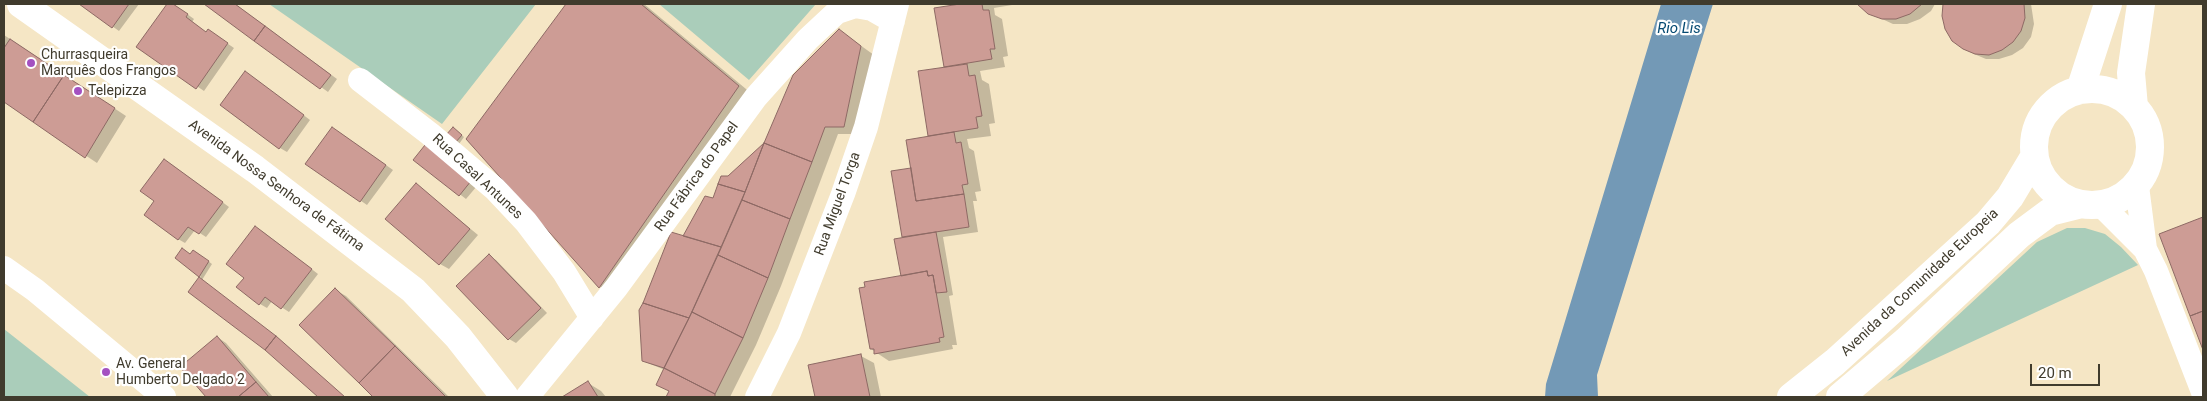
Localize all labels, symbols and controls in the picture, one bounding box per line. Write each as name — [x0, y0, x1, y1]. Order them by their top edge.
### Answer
water label: Rio Lis — [1657, 20, 1701, 38]
place label: Churrasqueira Marquês dos Frangos — [41, 47, 176, 80]
marker: Churrasqueira Marquês dos Frangos — [25, 57, 37, 69]
place label: Telepizza — [88, 83, 147, 99]
marker: Telepizza — [72, 85, 84, 97]
street label: Avenida Nossa Senhora de Fátima — [185, 117, 367, 255]
street label: Rua Fábrica do Papel — [652, 119, 742, 235]
street label: Rua Casal Antunes — [428, 131, 526, 223]
street label: Rua Miguel Torga — [812, 150, 864, 258]
street label: Avenida da Comunidade Europeia — [1838, 206, 2002, 360]
scale bar — [2032, 354, 2102, 386]
place label: Av. General Humberto Delgado 2 — [116, 356, 245, 388]
text: 20 m — [2038, 364, 2072, 382]
marker: Av. General Humberto Delgado 2 — [100, 366, 112, 378]

